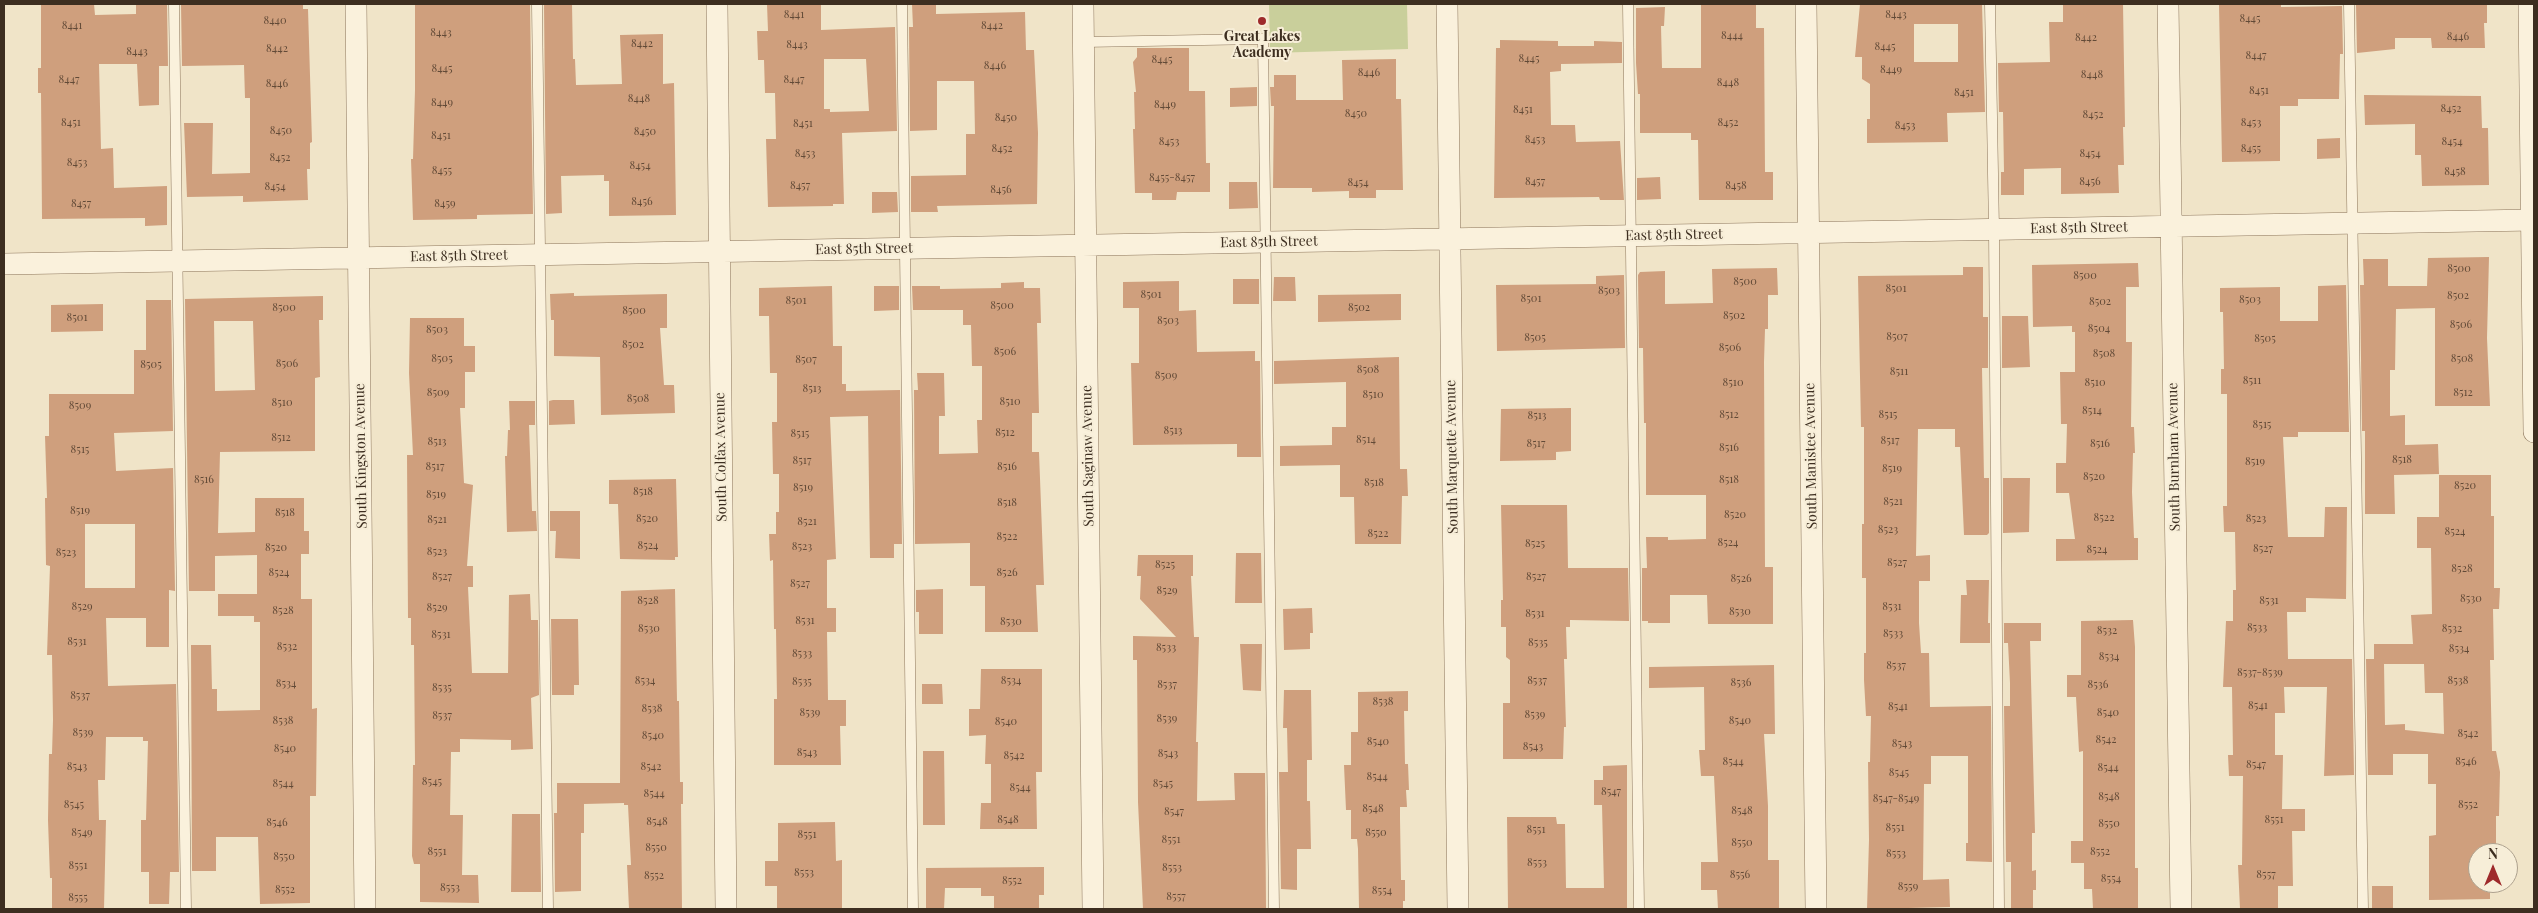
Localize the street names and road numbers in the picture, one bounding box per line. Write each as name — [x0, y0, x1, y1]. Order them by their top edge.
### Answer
street label: East 85th Street — [2030, 219, 2128, 237]
street label: East 85th Street — [1625, 226, 1723, 244]
street label: East 85th Street — [1220, 233, 1318, 251]
street label: East 85th Street — [815, 240, 913, 258]
street label: East 85th Street — [410, 247, 508, 265]
street label: South Marquette Avenue — [1442, 380, 1462, 534]
street label: South Burnham Avenue — [2164, 382, 2184, 532]
street label: South Kingston Avenue — [351, 383, 371, 529]
street label: South Manistee Avenue — [1801, 383, 1821, 529]
street label: South Saginaw Avenue — [1078, 385, 1098, 527]
street label: South Colfax Avenue — [711, 392, 731, 522]

